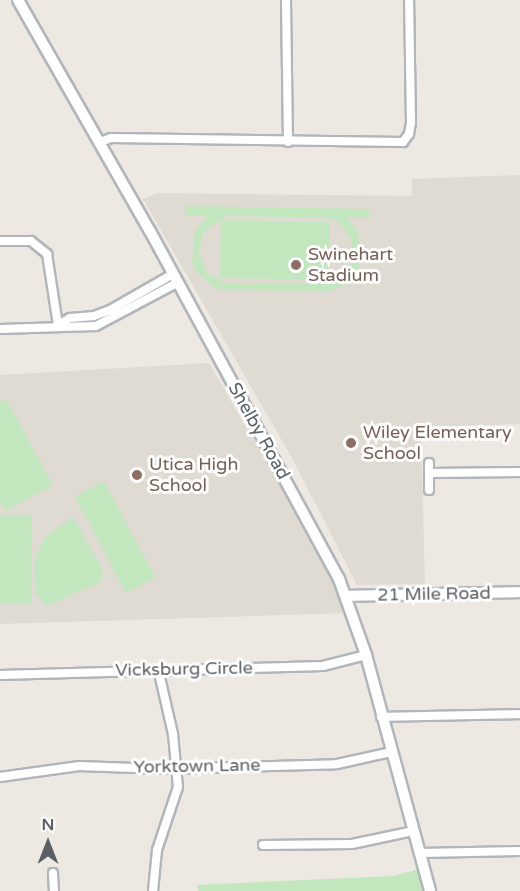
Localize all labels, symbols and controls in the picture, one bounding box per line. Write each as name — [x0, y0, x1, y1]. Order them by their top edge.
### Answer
place label: Swinehart Stadium — [308, 244, 393, 286]
marker: Swinehart Stadium — [289, 258, 303, 272]
street label: Shelby Road — [224, 379, 294, 483]
place label: Wiley Elementary School — [363, 422, 512, 464]
marker: Wiley Elementary School — [344, 436, 358, 450]
place label: Utica High School — [149, 454, 238, 496]
marker: Utica High School — [130, 468, 144, 482]
street label: 21 Mile Road — [377, 582, 491, 606]
street label: Vicksburg Circle — [115, 657, 253, 681]
street label: Yorktown Lane — [133, 754, 261, 778]
north arrow — [18, 813, 78, 873]
text: N — [42, 815, 54, 835]

